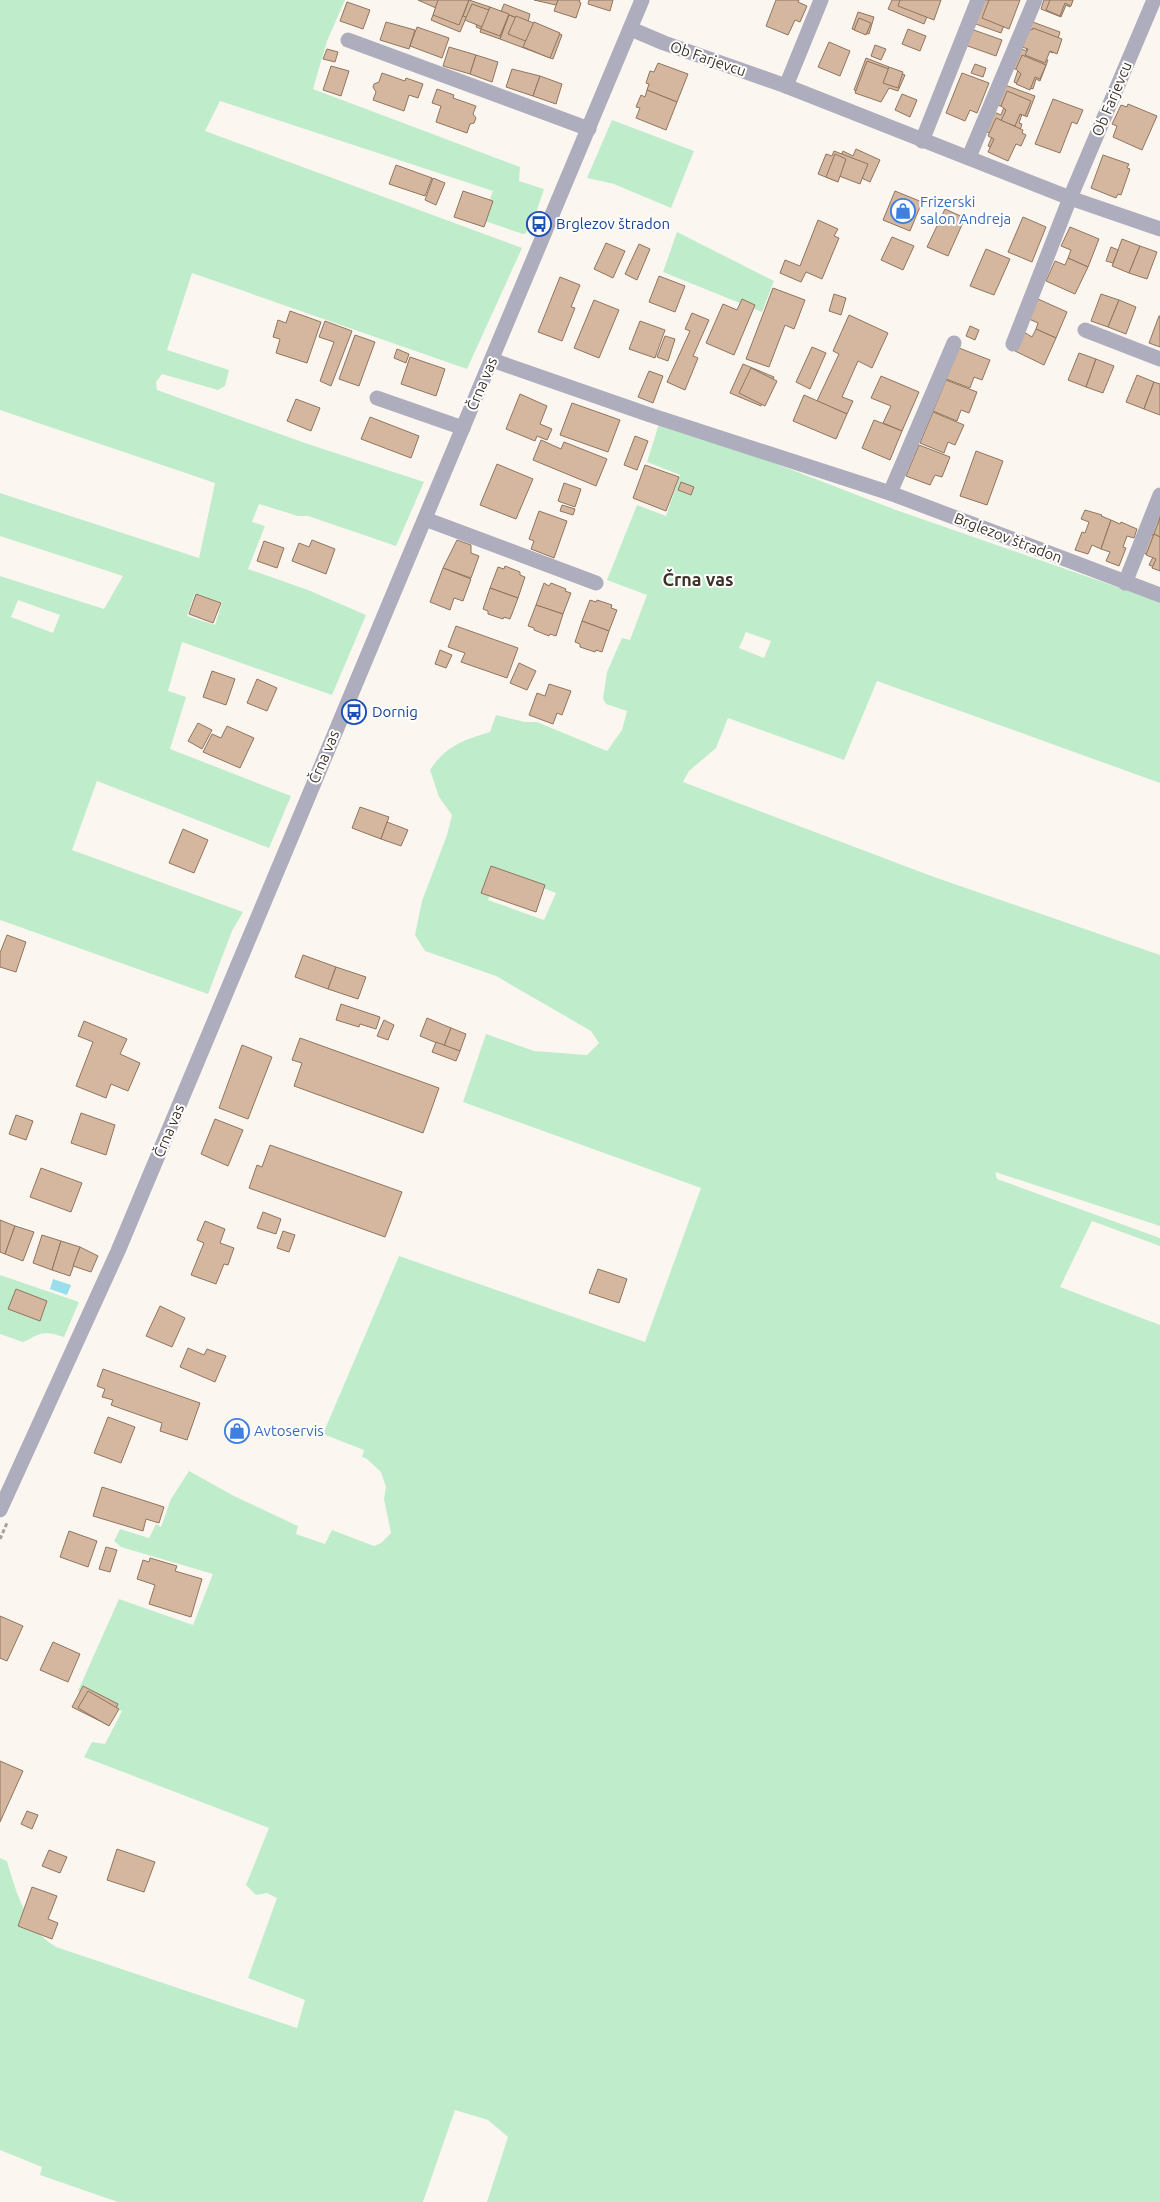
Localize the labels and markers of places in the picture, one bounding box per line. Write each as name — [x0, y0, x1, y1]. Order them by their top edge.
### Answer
place label: Frizerski salon Andreja — [920, 193, 1011, 227]
shop icon: Frizerski salon Andreja — [890, 198, 916, 224]
bus stop icon: Brglezov štradon — [526, 211, 552, 237]
place label: Brglezov štradon — [556, 215, 670, 232]
bus stop icon: Dornig — [341, 699, 367, 725]
place label: Dornig — [372, 703, 418, 720]
shop icon: Avtoservis — [224, 1418, 250, 1444]
place label: Avtoservis — [254, 1422, 324, 1439]

